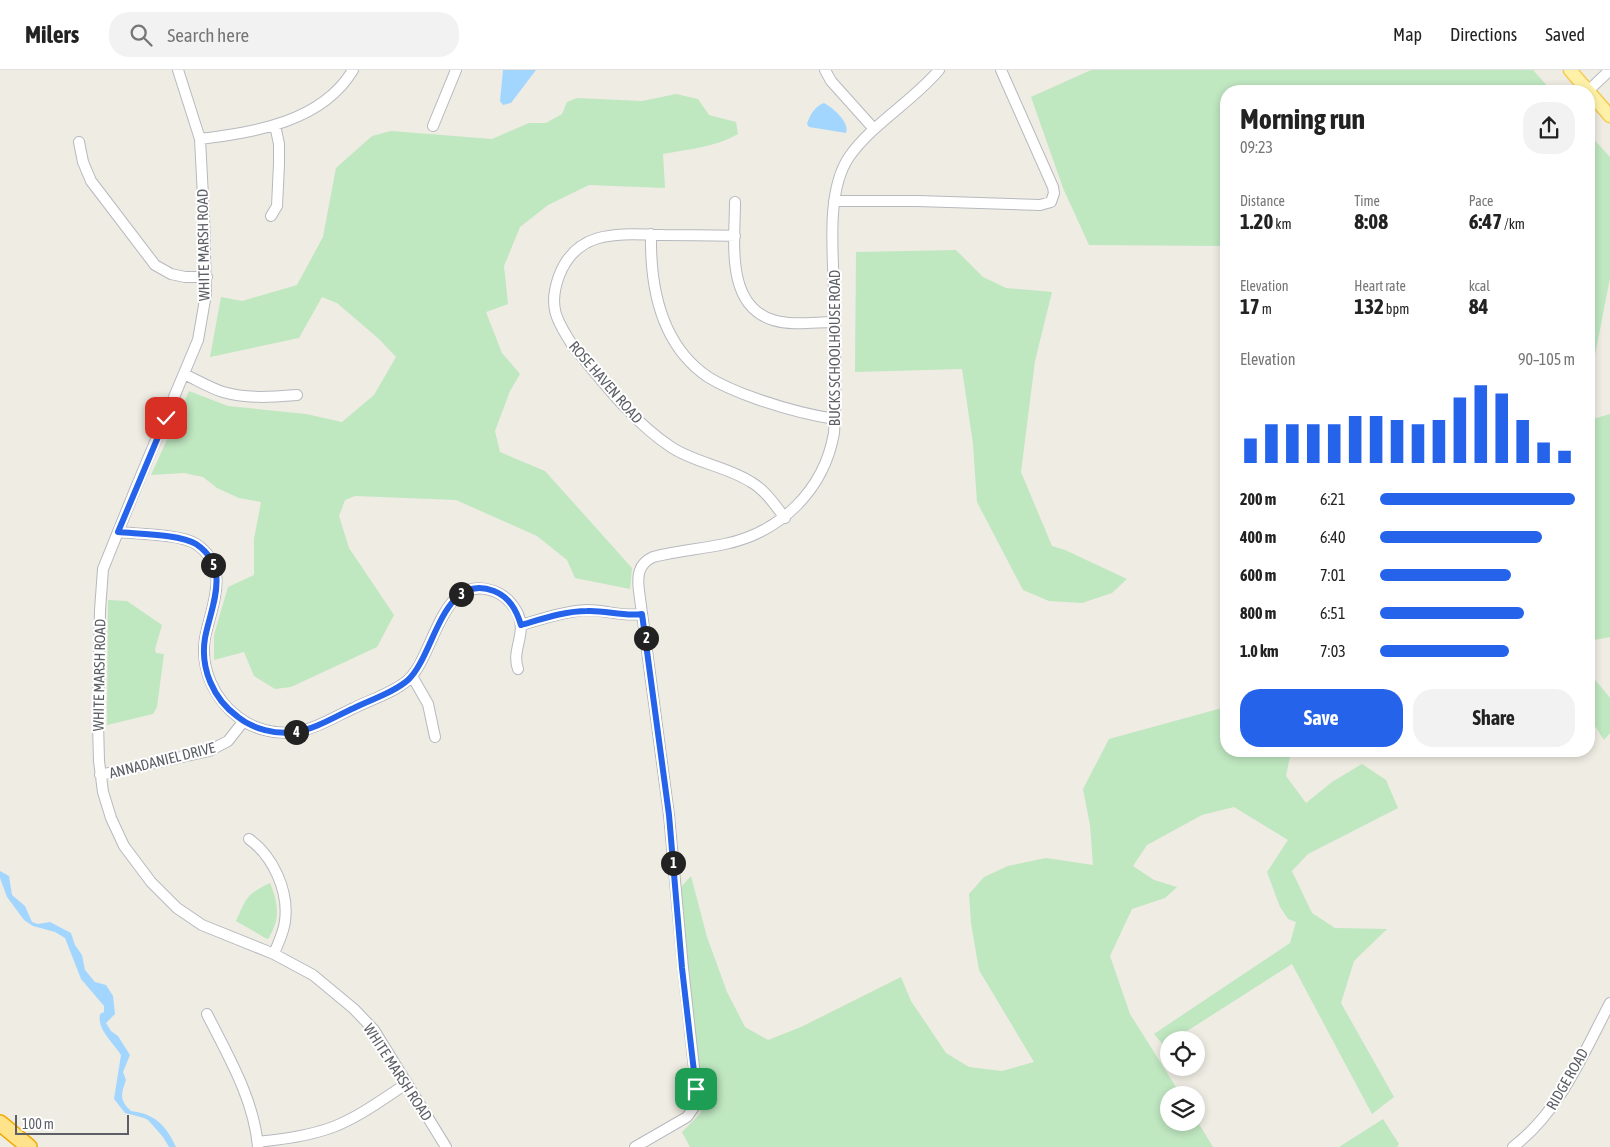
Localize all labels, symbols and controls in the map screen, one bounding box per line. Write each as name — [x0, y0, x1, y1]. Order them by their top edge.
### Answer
search box — [109, 12, 459, 57]
text: Milers — [25, 21, 79, 48]
icon: search — [127, 21, 155, 49]
text: Search here — [167, 24, 249, 46]
text: Map — [1393, 24, 1422, 45]
text: Directions — [1450, 24, 1517, 45]
text: Saved — [1545, 24, 1585, 45]
button: share — [1523, 102, 1575, 154]
text: Morning run — [1240, 103, 1365, 135]
text: 09:23 — [1240, 138, 1273, 156]
street label: WHITE MARSH ROAD — [194, 189, 212, 301]
text: Distance — [1240, 193, 1285, 209]
text: Time — [1354, 193, 1380, 209]
text: Pace — [1469, 193, 1493, 209]
text: 1.20 — [1240, 209, 1273, 233]
text: 8:08 — [1354, 209, 1388, 233]
text: 6:47 — [1469, 209, 1502, 233]
text: km — [1273, 216, 1292, 232]
text: /km — [1502, 216, 1525, 232]
street label: BUCKS SCHOOLHOUSE ROAD — [826, 270, 843, 426]
text: Elevation — [1240, 278, 1289, 294]
text: Heart rate — [1354, 278, 1406, 294]
text: kcal — [1469, 278, 1490, 294]
text: 17 — [1240, 294, 1260, 318]
text: 132 — [1354, 294, 1384, 318]
text: 84 — [1469, 294, 1488, 318]
text: m — [1260, 301, 1272, 317]
text: bpm — [1384, 301, 1409, 317]
street label: ROSE HAVEN ROAD — [566, 338, 646, 426]
text: Elevation — [1240, 350, 1295, 368]
text: 90–105 m — [1518, 350, 1575, 368]
pin — [145, 397, 187, 439]
icon: check — [152, 404, 180, 432]
text: 200 m — [1240, 490, 1276, 508]
text: 6:21 — [1320, 490, 1345, 508]
text: 400 m — [1240, 528, 1276, 546]
text: 6:40 — [1320, 528, 1345, 546]
pin: 5 — [200, 552, 226, 578]
text: 5 — [210, 557, 217, 573]
text: 600 m — [1240, 566, 1276, 584]
text: 7:01 — [1320, 566, 1346, 584]
pin: 3 — [448, 582, 474, 606]
text: 3 — [458, 586, 465, 602]
text: 800 m — [1240, 604, 1276, 622]
text: 6:51 — [1320, 604, 1345, 622]
street label: WHITE MARSH ROAD — [90, 619, 108, 731]
pin: 2 — [634, 626, 658, 650]
text: 2 — [643, 630, 650, 646]
text: 1.0 km — [1240, 642, 1279, 660]
text: 7:03 — [1320, 642, 1346, 660]
button: Save — [1240, 689, 1403, 747]
button: Share — [1413, 689, 1575, 747]
pin: 4 — [284, 720, 308, 744]
text: 4 — [293, 724, 300, 740]
street label: ANNADANIEL DRIVE — [107, 738, 217, 781]
pin: 1 — [660, 850, 686, 876]
text: 1 — [670, 855, 677, 871]
street label: WHITE MARSH ROAD — [360, 1020, 436, 1124]
map controls — [1160, 1031, 1205, 1131]
button: locate — [1160, 1031, 1205, 1076]
street label: RIDGE ROAD — [1543, 1045, 1591, 1113]
pin — [675, 1068, 717, 1110]
icon: arrive — [682, 1075, 710, 1103]
button: layers — [1160, 1086, 1205, 1131]
scale bar — [15, 1112, 129, 1135]
text: 100 m — [22, 1116, 54, 1132]

